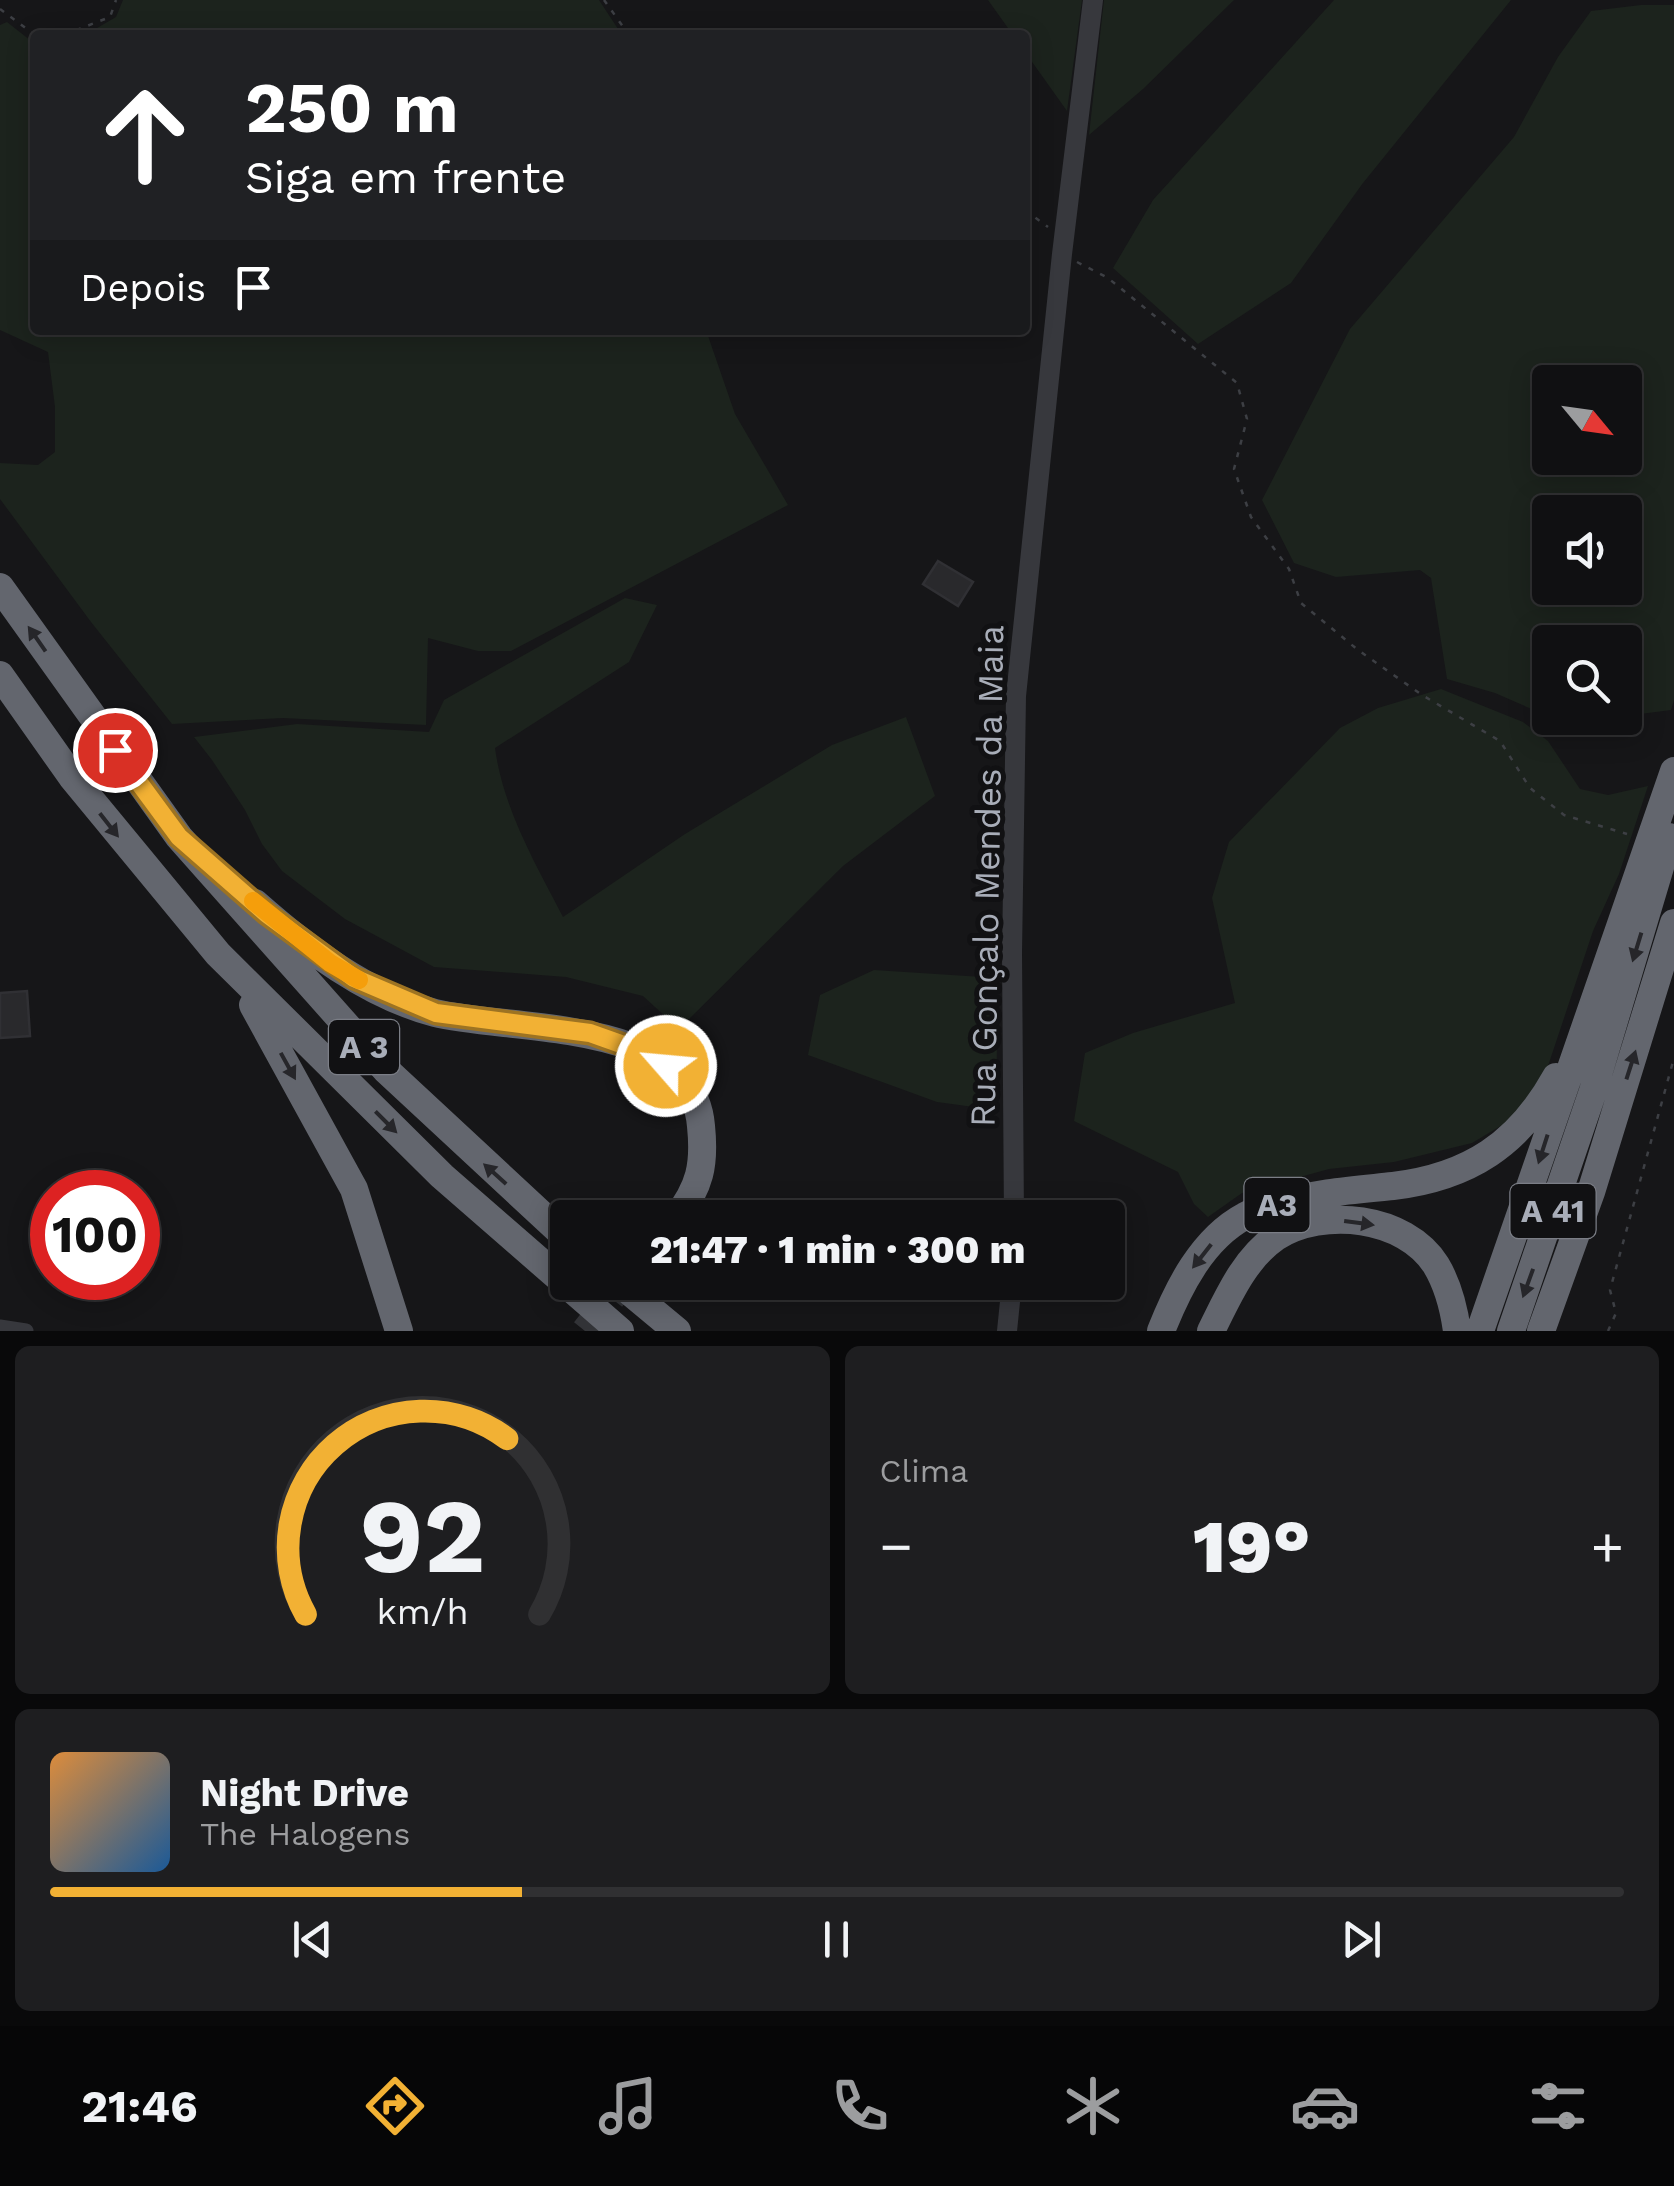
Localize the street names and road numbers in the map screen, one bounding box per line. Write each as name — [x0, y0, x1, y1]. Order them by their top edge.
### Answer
street label: Rua Gonçalo Mendes da Maia — [962, 625, 1012, 1127]
road number: A 3 — [329, 1020, 399, 1074]
road number: A3 — [1244, 1178, 1310, 1232]
road number: A 41 — [1510, 1184, 1596, 1238]

